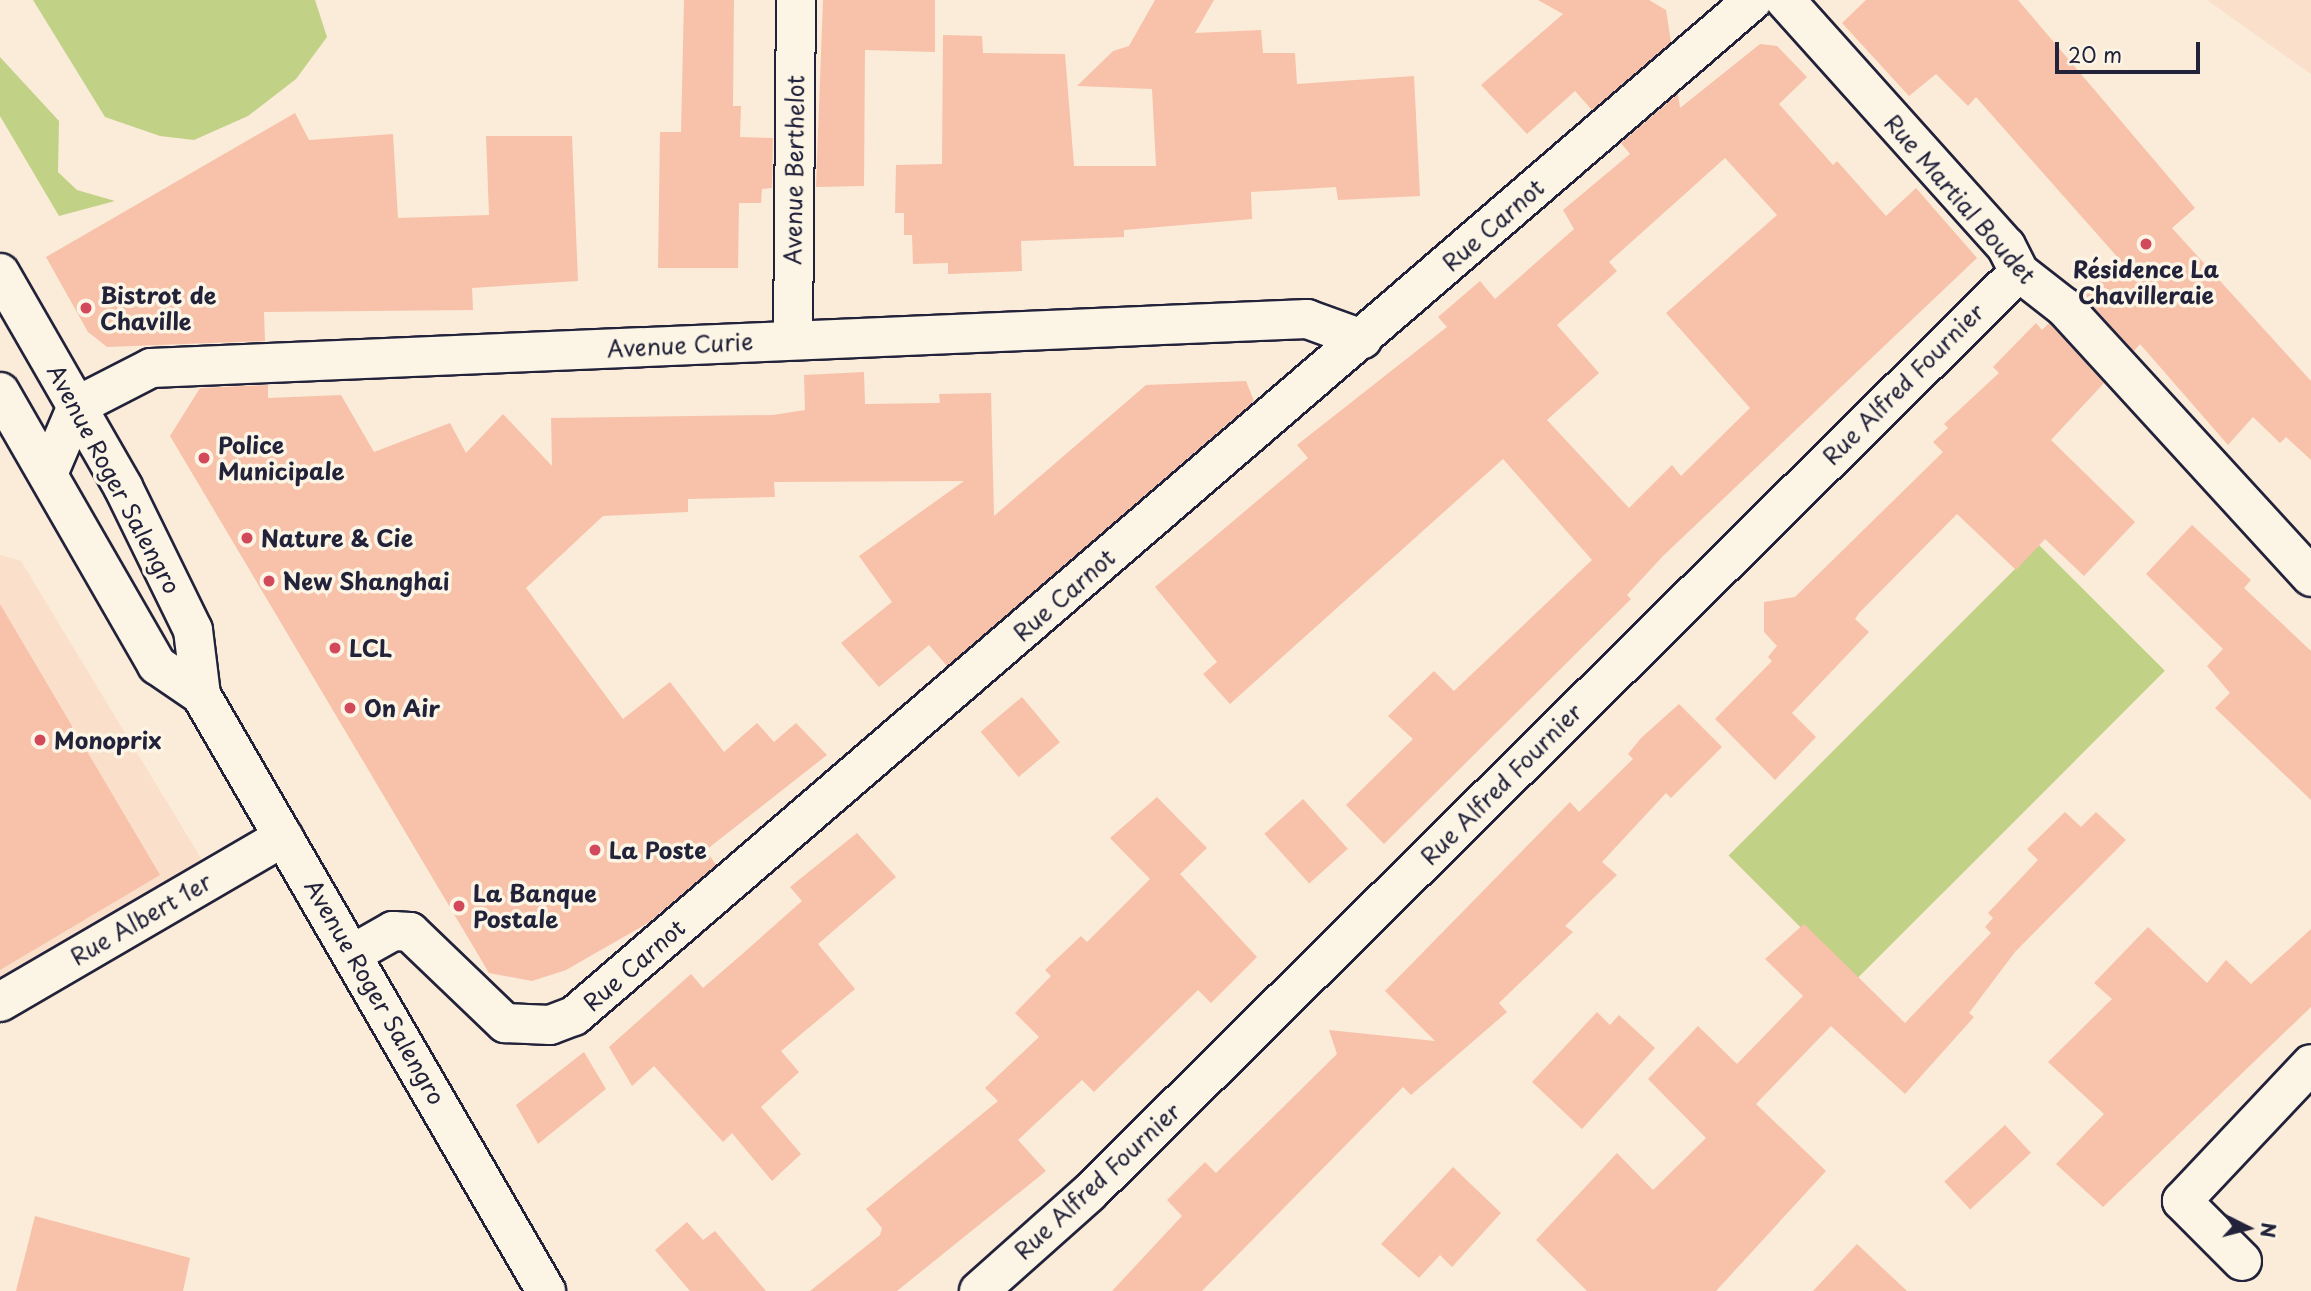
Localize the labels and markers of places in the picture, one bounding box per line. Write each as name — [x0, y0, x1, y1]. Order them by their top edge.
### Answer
marker: Résidence La Chavilleraie — [2138, 236, 2154, 252]
place label: Résidence La Chavilleraie — [2073, 255, 2219, 309]
place label: Bistrot de Chaville — [100, 281, 216, 335]
marker: Bistrot de Chaville — [78, 300, 94, 316]
place label: Police Municipale — [218, 431, 344, 485]
marker: Police Municipale — [196, 450, 212, 466]
place label: Nature & Cie — [261, 524, 414, 552]
marker: Nature & Cie — [239, 530, 255, 546]
place label: New Shanghai — [283, 567, 451, 595]
marker: New Shanghai — [261, 573, 277, 589]
place label: LCL — [349, 634, 392, 662]
marker: LCL — [327, 640, 343, 656]
place label: On Air — [364, 694, 441, 722]
marker: On Air — [342, 700, 358, 716]
place label: Monoprix — [54, 726, 161, 754]
marker: Monoprix — [32, 732, 48, 748]
place label: La Poste — [609, 836, 707, 864]
marker: La Poste — [587, 842, 603, 858]
place label: La Banque Postale — [473, 879, 596, 933]
marker: La Banque Postale — [451, 898, 467, 914]

